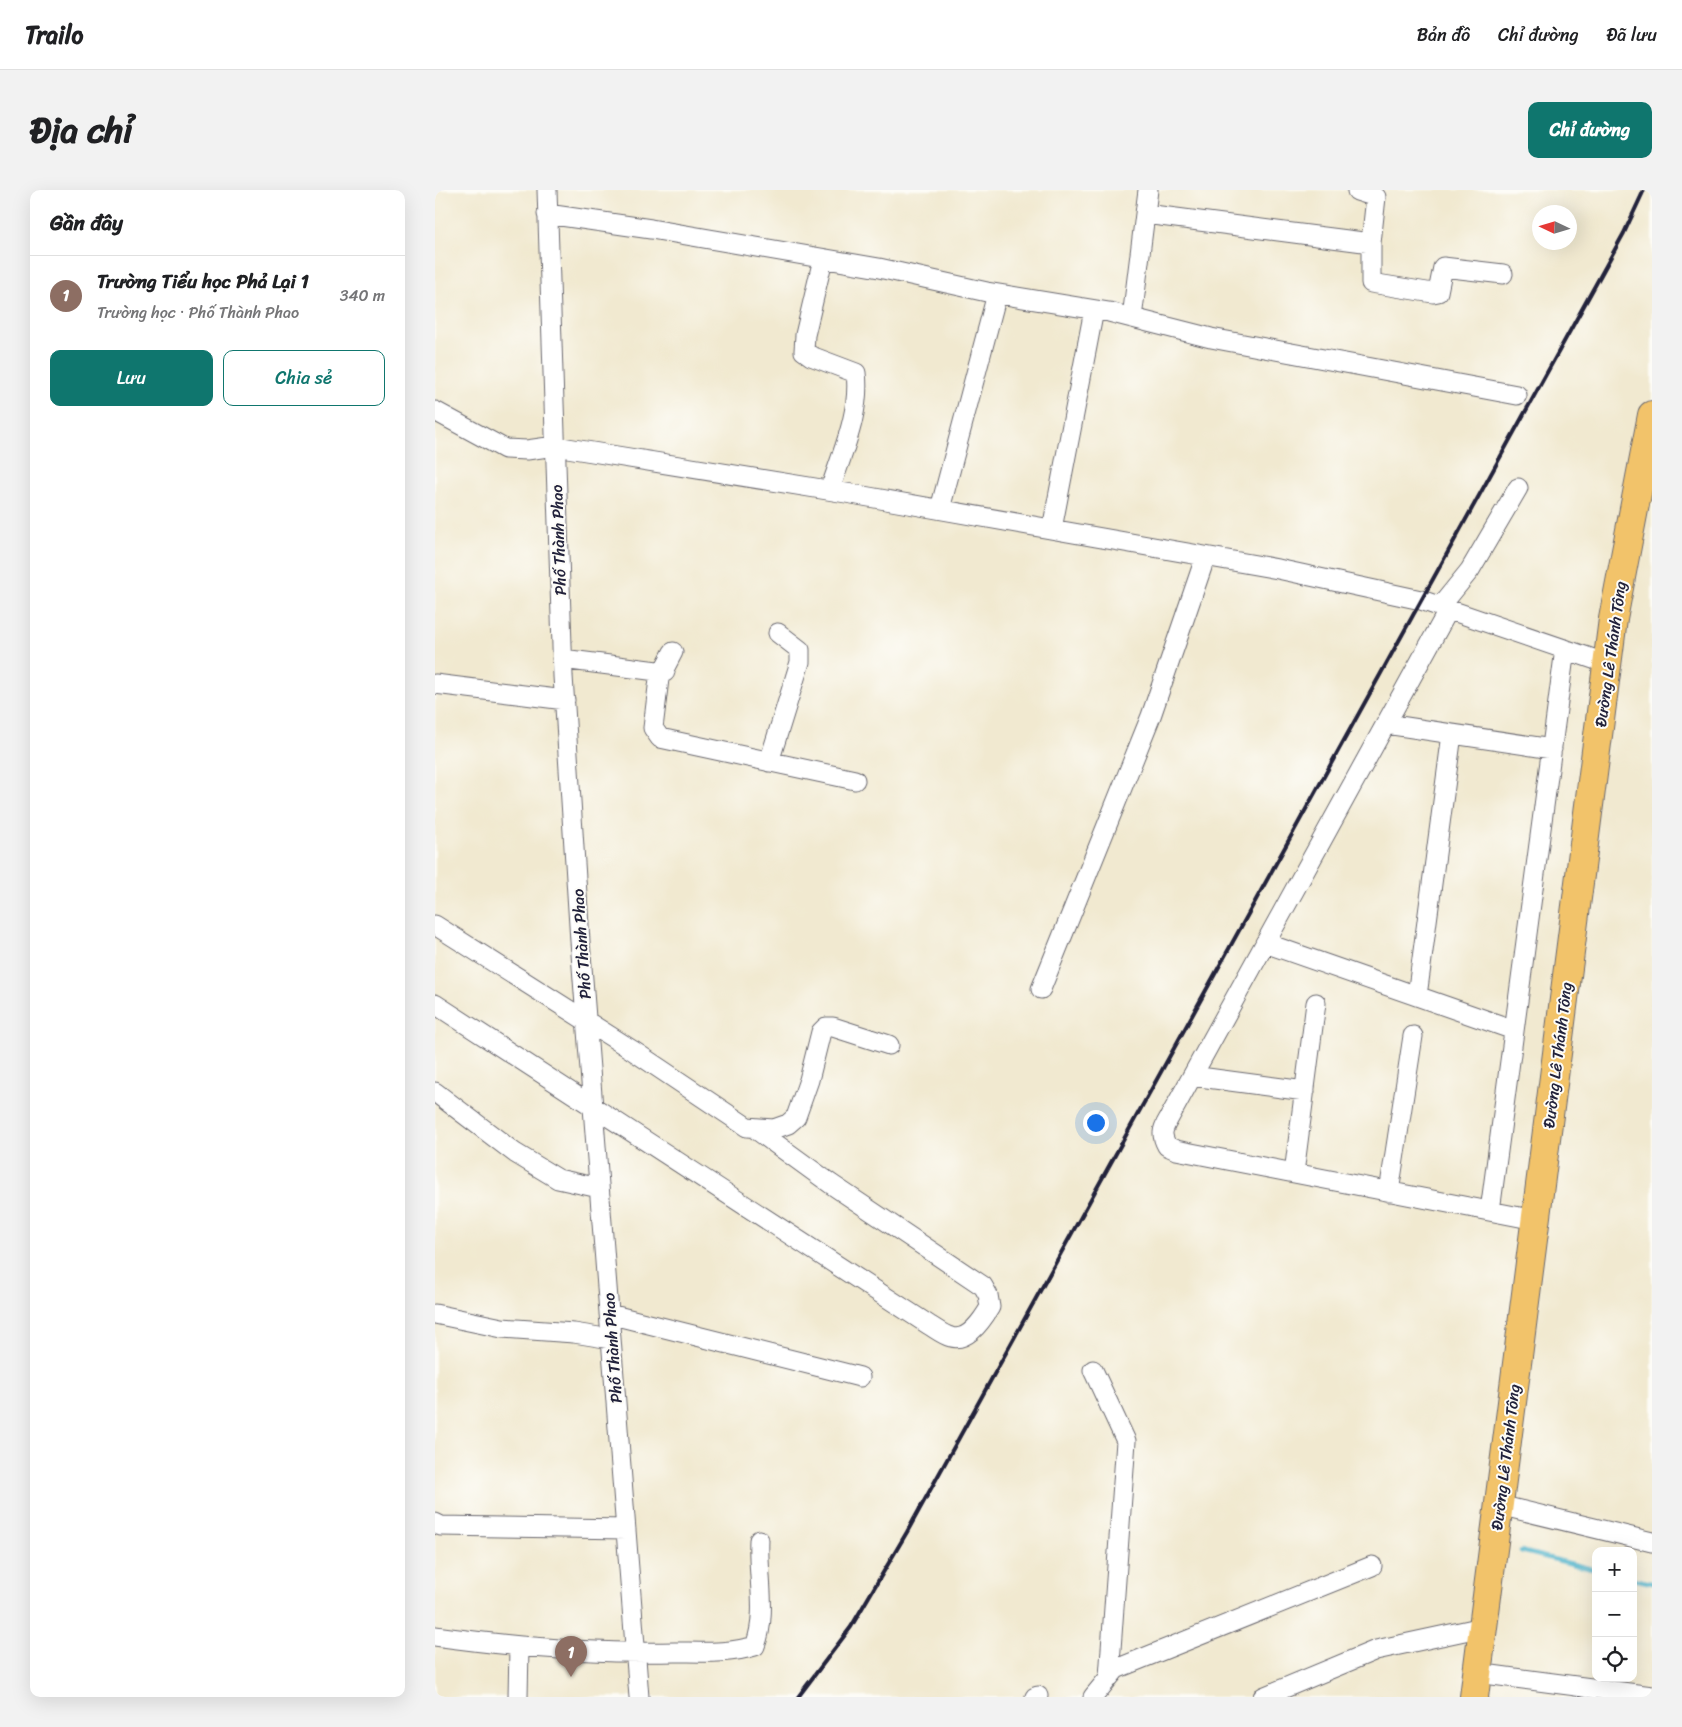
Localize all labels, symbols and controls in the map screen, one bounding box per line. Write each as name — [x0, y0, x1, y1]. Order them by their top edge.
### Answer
text: Trailo — [25, 14, 83, 56]
text: Bản đồ — [1417, 19, 1470, 51]
text: Chỉ đường — [1498, 19, 1579, 51]
text: Đã lưu — [1607, 19, 1657, 51]
text: Địa chỉ — [30, 99, 133, 161]
button: Chỉ đường — [1528, 102, 1652, 158]
text: Gần đây — [50, 204, 123, 242]
north arrow — [1532, 205, 1577, 250]
text: Trường Tiểu học Phả Lại 1 — [97, 265, 309, 298]
text: 1 — [63, 281, 69, 310]
text: 340 m — [340, 281, 385, 310]
text: Trường học · Phố Thành Phao — [97, 298, 299, 327]
button: Lưu — [50, 350, 213, 406]
button: Chia sẻ — [223, 350, 385, 406]
street label: Phố Thành Phao — [542, 484, 575, 596]
street label: Đường Lê Thánh Tông — [1586, 579, 1635, 729]
street label: Phố Thành Phao — [563, 888, 600, 1000]
street label: Đường Lê Thánh Tông — [1534, 980, 1581, 1130]
your location — [1083, 1110, 1109, 1136]
street label: Phố Thành Phao — [594, 1292, 631, 1404]
street label: Đường Lê Thánh Tông — [1482, 1382, 1529, 1532]
map controls — [1592, 1547, 1637, 1682]
button: + — [1592, 1547, 1637, 1592]
button: − — [1592, 1592, 1637, 1637]
pin: 1 — [555, 1636, 587, 1677]
button: locate — [1592, 1637, 1637, 1682]

